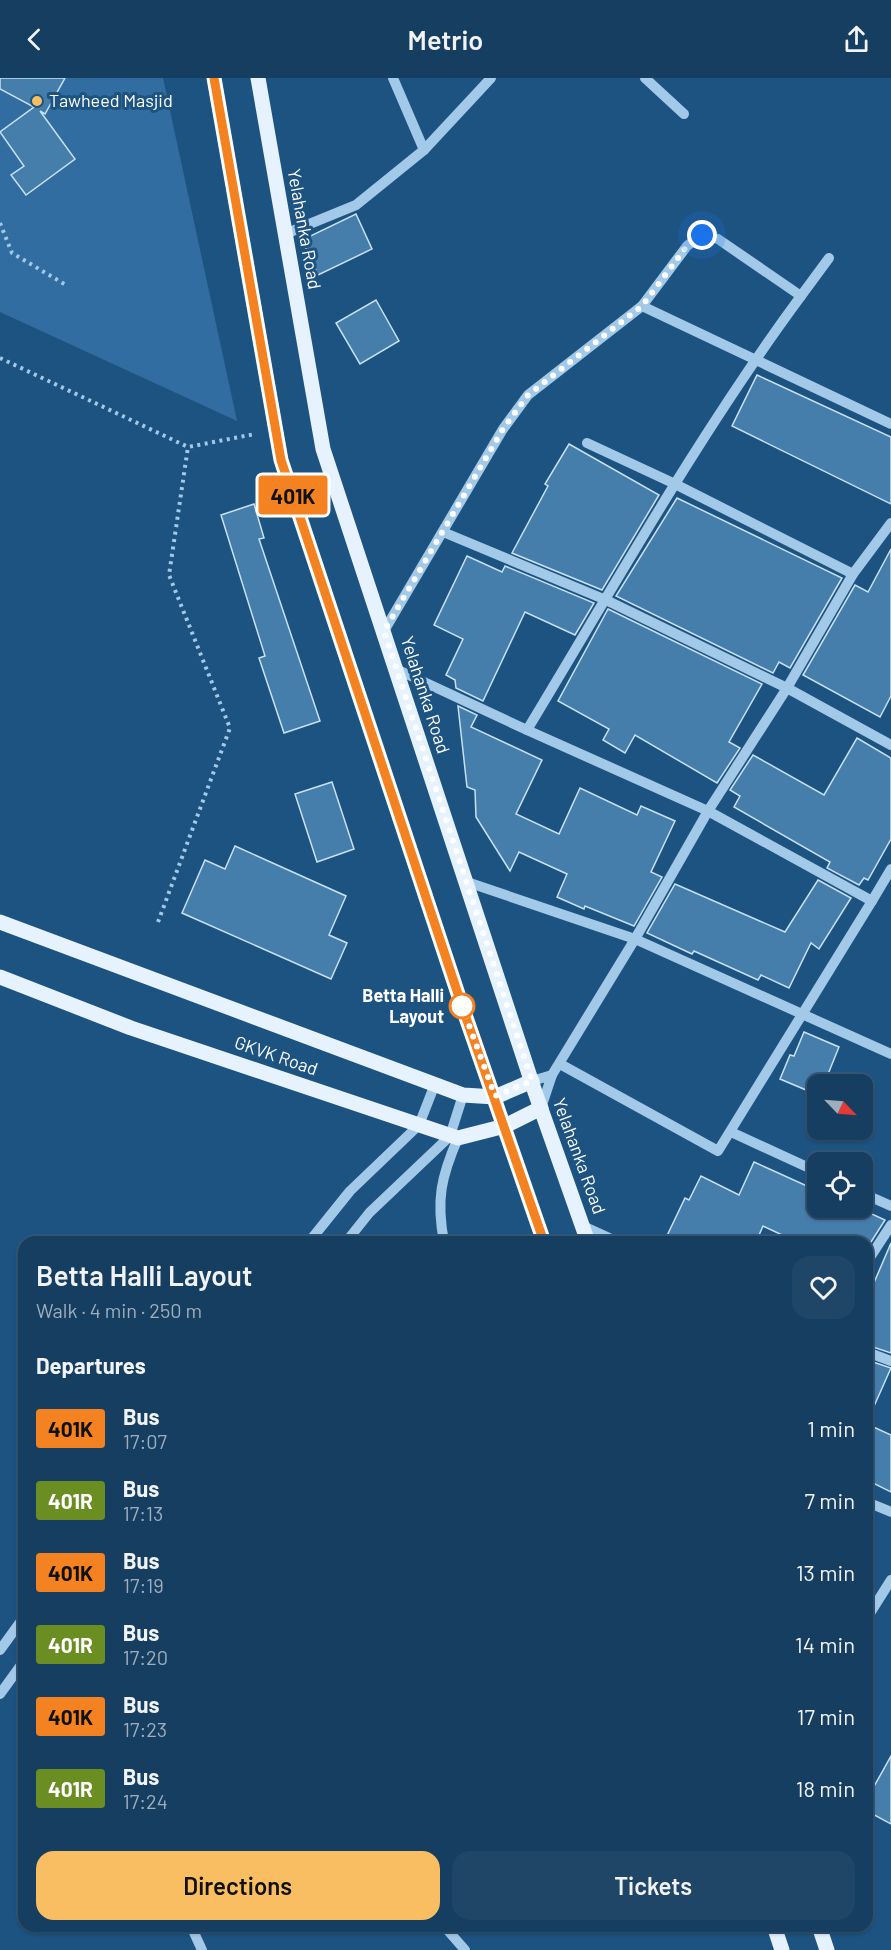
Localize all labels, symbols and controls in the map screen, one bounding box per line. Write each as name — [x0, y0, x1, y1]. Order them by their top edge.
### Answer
icon: back — [18, 23, 51, 56]
text: Metrio — [408, 23, 483, 55]
icon: share — [840, 23, 873, 56]
place label: Tawheed Masjid — [49, 89, 173, 111]
marker: Tawheed Masjid — [30, 94, 44, 108]
street label: Yelahanka Road — [284, 167, 326, 291]
your location — [687, 220, 717, 250]
line badge: 401K — [251, 476, 335, 514]
text: 401K — [270, 483, 316, 508]
street label: Yelahanka Road — [397, 633, 455, 756]
place label: Betta Halli Layout — [362, 984, 444, 1027]
marker: Betta Halli Layout — [449, 993, 475, 1019]
street label: GKVK Road — [232, 1031, 321, 1080]
north arrow — [807, 1074, 873, 1140]
map controls — [807, 1074, 873, 1218]
street label: Yelahanka Road — [549, 1095, 611, 1217]
button: locate — [807, 1152, 873, 1218]
button: heart — [792, 1256, 855, 1319]
text: Betta Halli Layout — [36, 1258, 252, 1292]
text: Walk · 4 min · 250 m — [36, 1298, 202, 1322]
text: Departures — [36, 1352, 146, 1378]
text: Bus — [123, 1403, 160, 1429]
text: 1 min — [807, 1415, 855, 1441]
text: 401K — [48, 1416, 93, 1441]
text: 17:07 — [123, 1429, 167, 1453]
text: Bus — [123, 1475, 159, 1501]
text: 7 min — [805, 1487, 855, 1513]
text: 401R — [48, 1488, 93, 1513]
text: 17:13 — [123, 1501, 163, 1525]
text: Bus — [123, 1547, 160, 1573]
text: 13 min — [796, 1559, 855, 1585]
text: 401K — [48, 1560, 93, 1585]
text: 17:19 — [123, 1573, 164, 1597]
text: Bus — [123, 1619, 159, 1645]
text: 14 min — [795, 1631, 855, 1657]
text: 401R — [48, 1632, 93, 1657]
text: 17:20 — [123, 1645, 168, 1669]
text: Bus — [123, 1691, 160, 1717]
text: 17 min — [797, 1703, 855, 1729]
text: 401K — [48, 1704, 93, 1729]
text: 17:23 — [123, 1717, 167, 1741]
text: Bus — [123, 1763, 159, 1789]
text: 18 min — [796, 1775, 855, 1801]
text: 401R — [48, 1776, 93, 1801]
text: 17:24 — [123, 1789, 168, 1813]
button: Directions — [36, 1851, 440, 1920]
button: Tickets — [452, 1851, 855, 1920]

